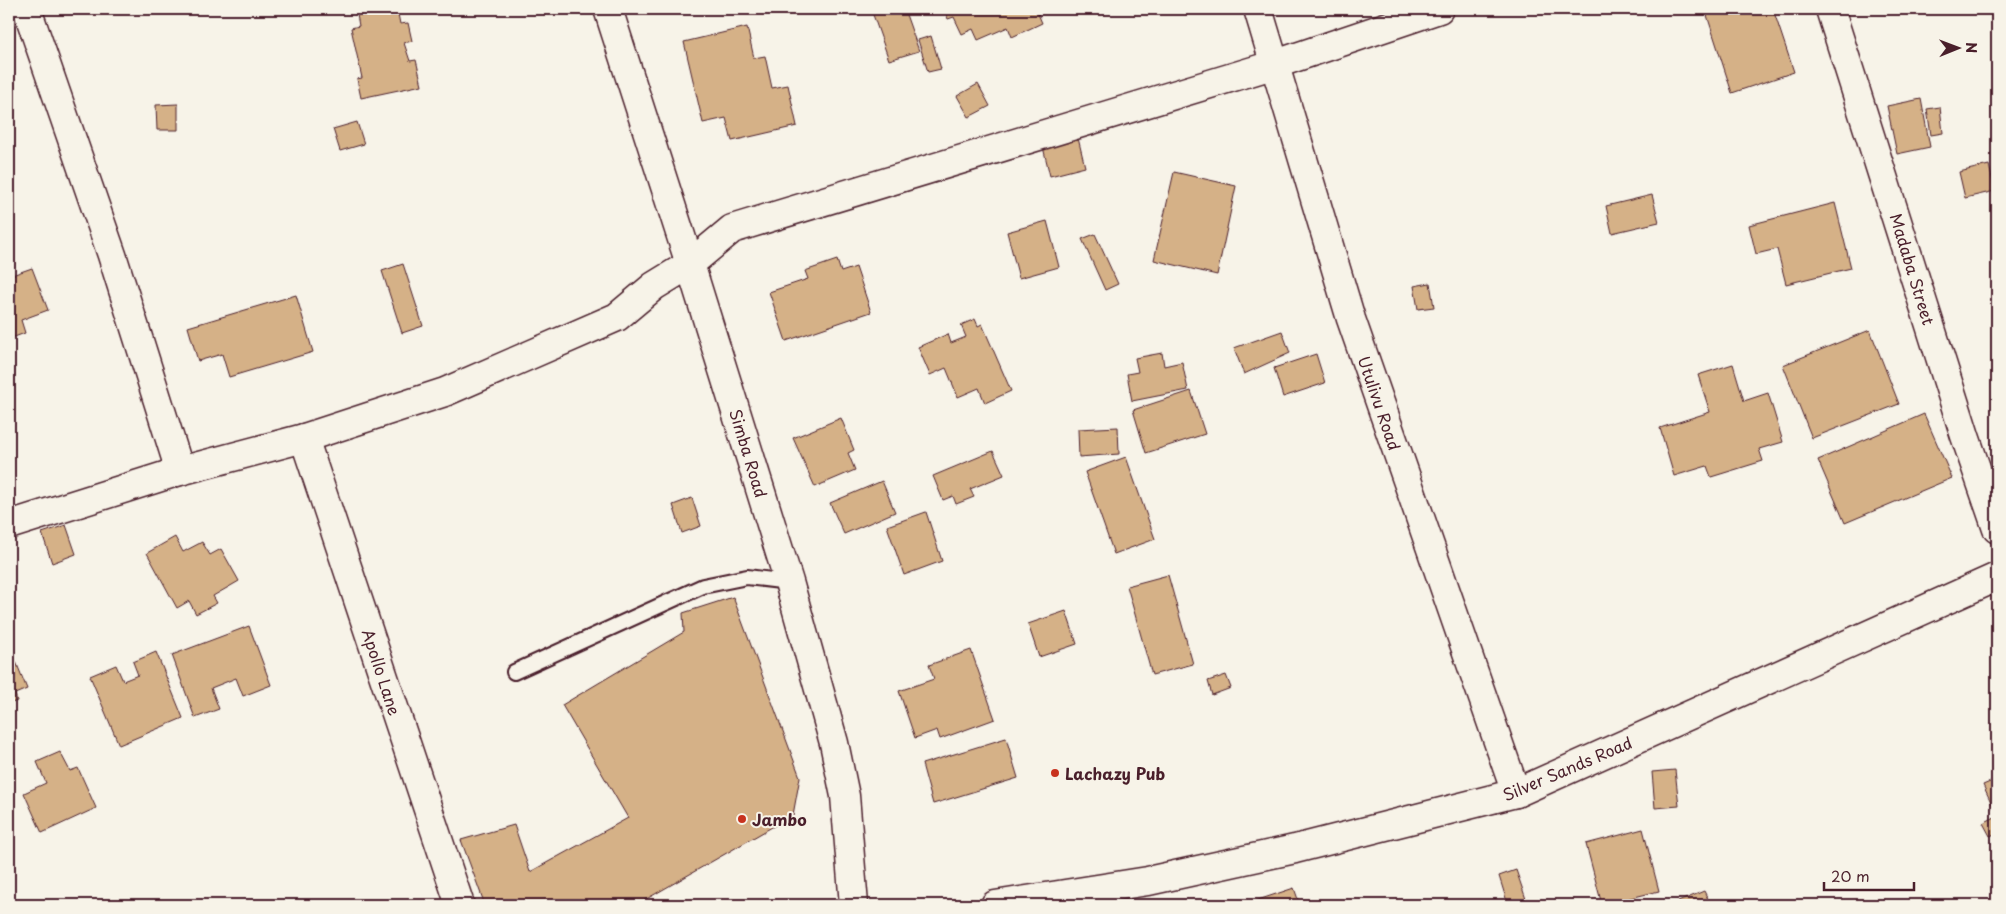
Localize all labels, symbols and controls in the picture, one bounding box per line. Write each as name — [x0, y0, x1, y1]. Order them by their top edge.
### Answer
north arrow — [1934, 22, 1984, 72]
text: N — [1961, 42, 1982, 53]
street label: Madaba Street — [1885, 210, 1941, 328]
street label: Utulivu Road — [1353, 353, 1407, 453]
street label: Simba Road — [724, 406, 774, 500]
street label: Apollo Lane — [357, 626, 407, 718]
street label: Silver Sands Road — [1498, 730, 1636, 806]
place label: Lachazy Pub — [1065, 761, 1165, 785]
marker: Lachazy Pub — [1049, 767, 1061, 779]
place label: Jambo — [752, 807, 807, 831]
marker: Jambo — [736, 813, 748, 825]
scale bar — [1824, 859, 1914, 891]
text: 20 m — [1831, 864, 1870, 887]

